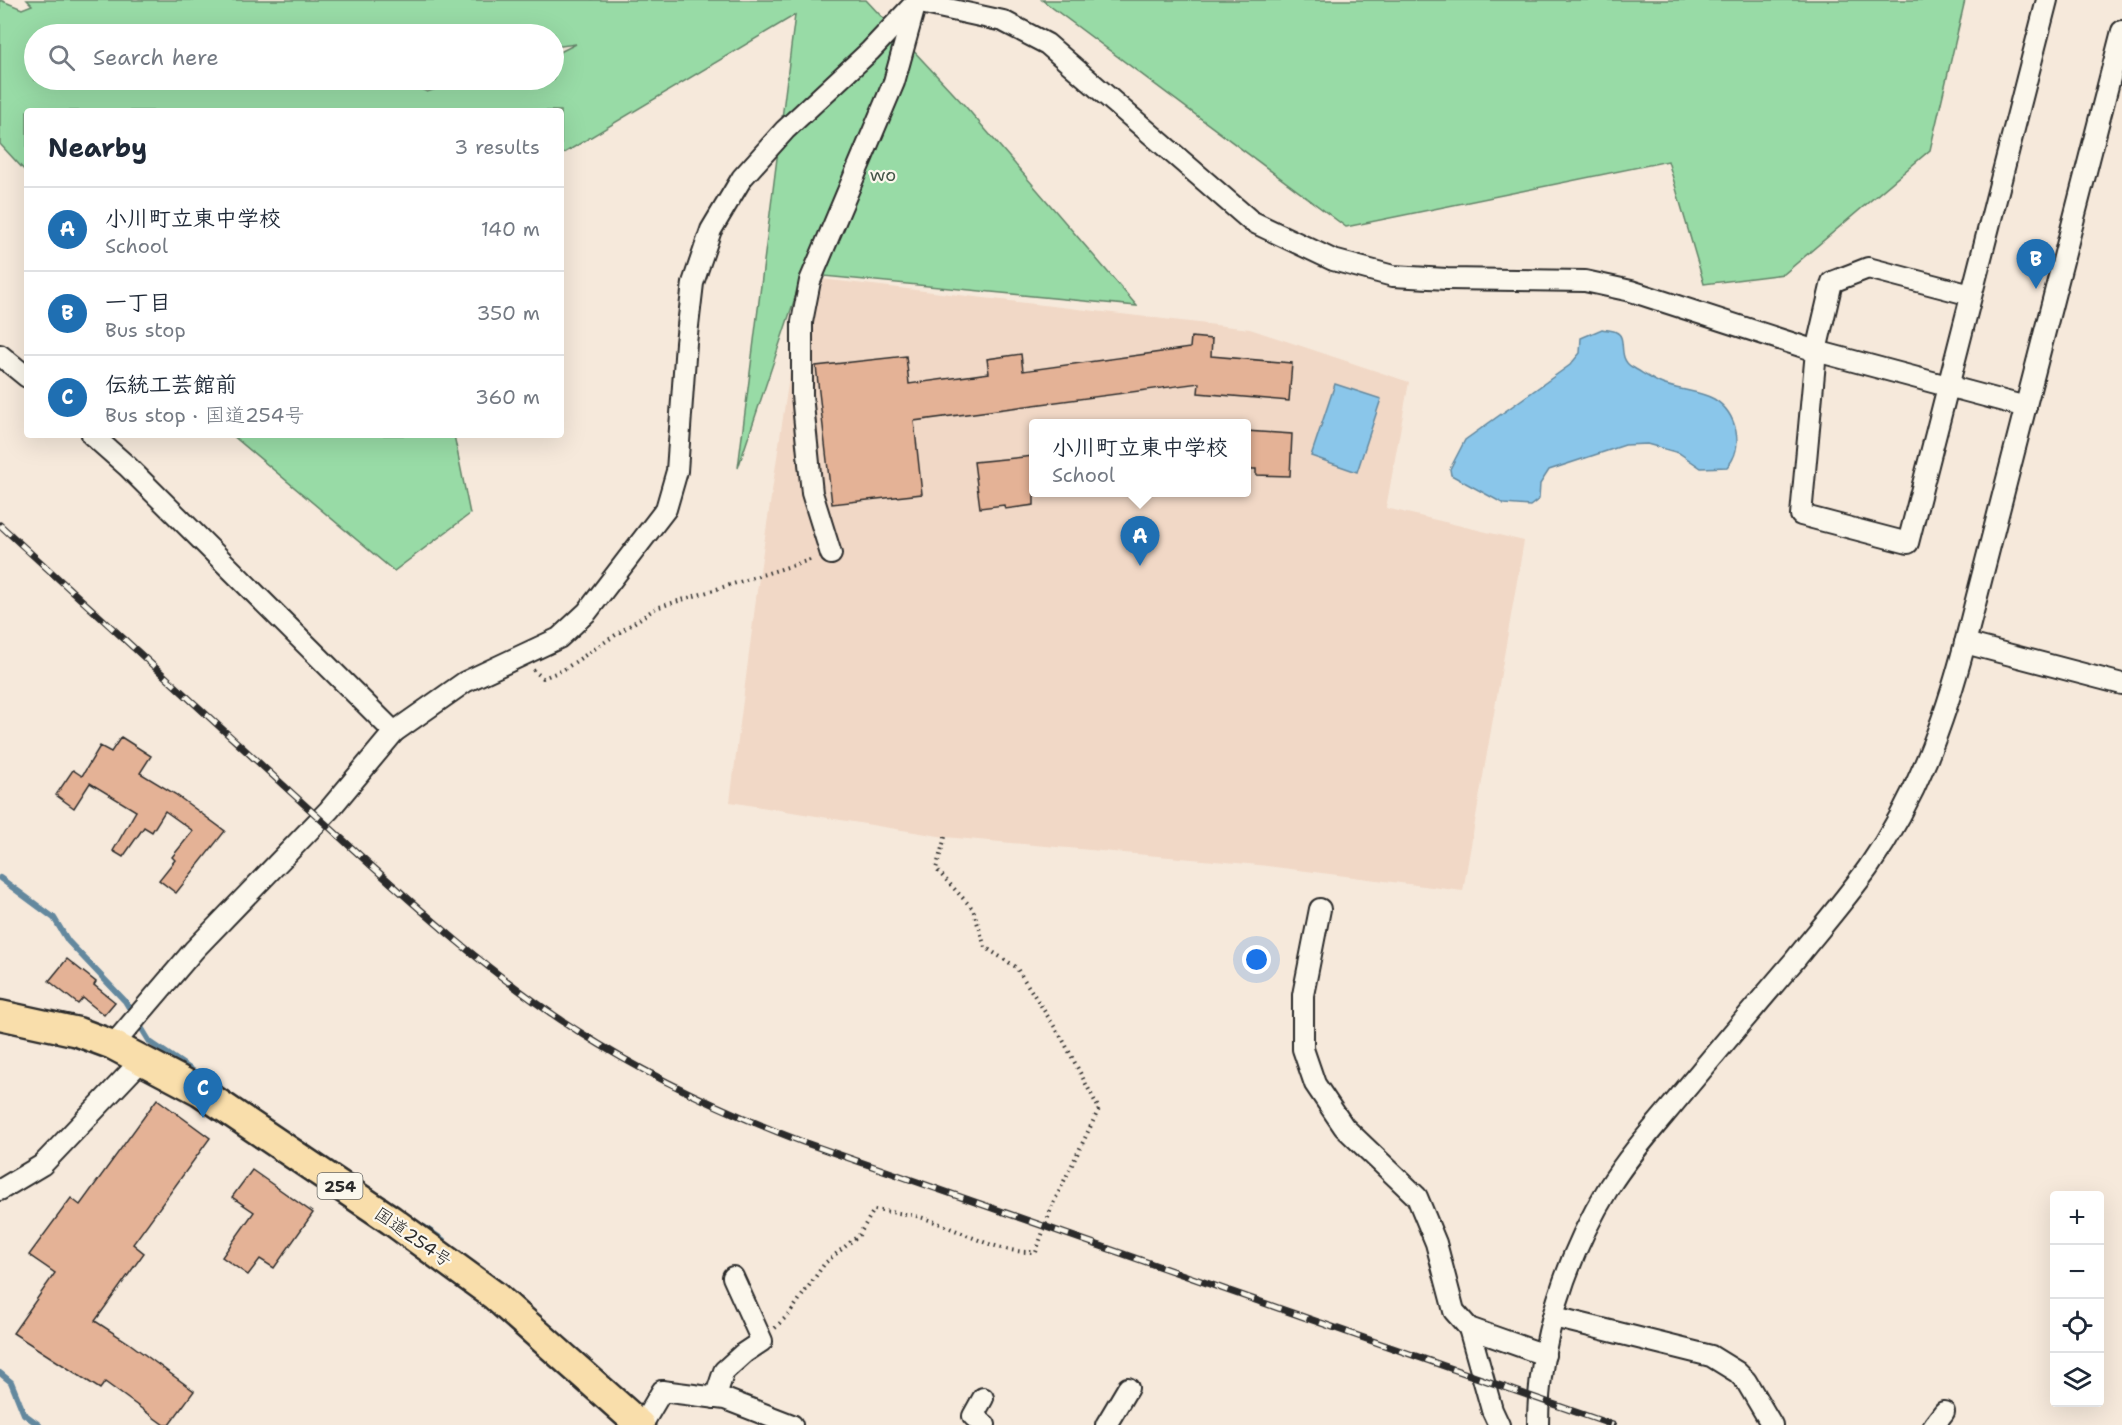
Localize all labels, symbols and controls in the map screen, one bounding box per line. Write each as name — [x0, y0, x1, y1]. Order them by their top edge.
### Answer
search box — [24, 24, 564, 90]
icon: search — [45, 41, 78, 74]
text: Search here — [93, 43, 219, 72]
text: Nearby — [48, 130, 147, 165]
text: 3 results — [454, 134, 540, 160]
park label: wo — [870, 163, 896, 187]
text: 小川町立東中学校 — [105, 204, 281, 233]
text: A — [60, 216, 75, 242]
text: 140 m — [481, 216, 540, 242]
text: School — [105, 233, 168, 259]
pin: B — [2016, 240, 2056, 289]
text: 一丁目 — [105, 288, 171, 317]
text: B — [61, 300, 74, 326]
text: 350 m — [476, 300, 540, 326]
text: Bus stop — [105, 317, 186, 343]
text: 伝統工芸館前 — [105, 370, 237, 399]
text: C — [61, 384, 74, 410]
text: 360 m — [475, 384, 540, 410]
text: Bus stop · 国道254号 — [105, 402, 304, 428]
popup — [1029, 419, 1251, 497]
text: 小川町立東中学校 — [1052, 433, 1228, 462]
text: School — [1052, 462, 1115, 488]
pin: A — [1120, 516, 1160, 566]
your location — [1242, 945, 1271, 974]
pin: C — [184, 1068, 222, 1118]
road number: 254 — [318, 1173, 362, 1199]
map controls — [2050, 1191, 2104, 1407]
button: + — [2050, 1191, 2104, 1245]
street label: 国道254号 — [369, 1202, 457, 1272]
button: − — [2050, 1245, 2104, 1299]
button: locate — [2050, 1299, 2104, 1353]
button: layers — [2050, 1353, 2104, 1407]

